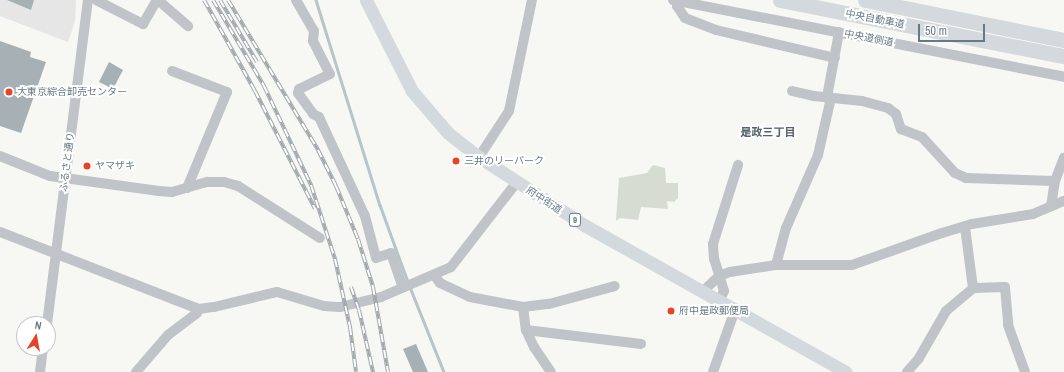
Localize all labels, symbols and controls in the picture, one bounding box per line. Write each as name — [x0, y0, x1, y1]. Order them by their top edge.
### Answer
street label: 中央自動車道 — [844, 7, 906, 31]
scale bar — [920, 16, 987, 42]
text: 50 m — [925, 23, 947, 39]
street label: 中央道側道 — [843, 27, 895, 49]
place label: 大東京綜合卸売センター — [17, 86, 127, 98]
marker: 大東京綜合卸売センター — [4, 87, 14, 97]
district label: 是政三丁目 — [741, 125, 795, 139]
street label: ふるさと通り — [57, 131, 77, 193]
place label: 三井のリーパーク — [464, 155, 544, 167]
marker: 三井のリーパーク — [451, 156, 461, 166]
place label: ヤマザキ — [95, 160, 135, 172]
marker: ヤマザキ — [82, 161, 92, 171]
street label: 府中街道 — [524, 184, 564, 216]
road number: 9 — [568, 213, 582, 227]
place label: 府中是政郵便局 — [679, 305, 749, 317]
marker: 府中是政郵便局 — [666, 306, 676, 316]
north arrow — [16, 316, 56, 356]
text: N — [34, 318, 43, 333]

